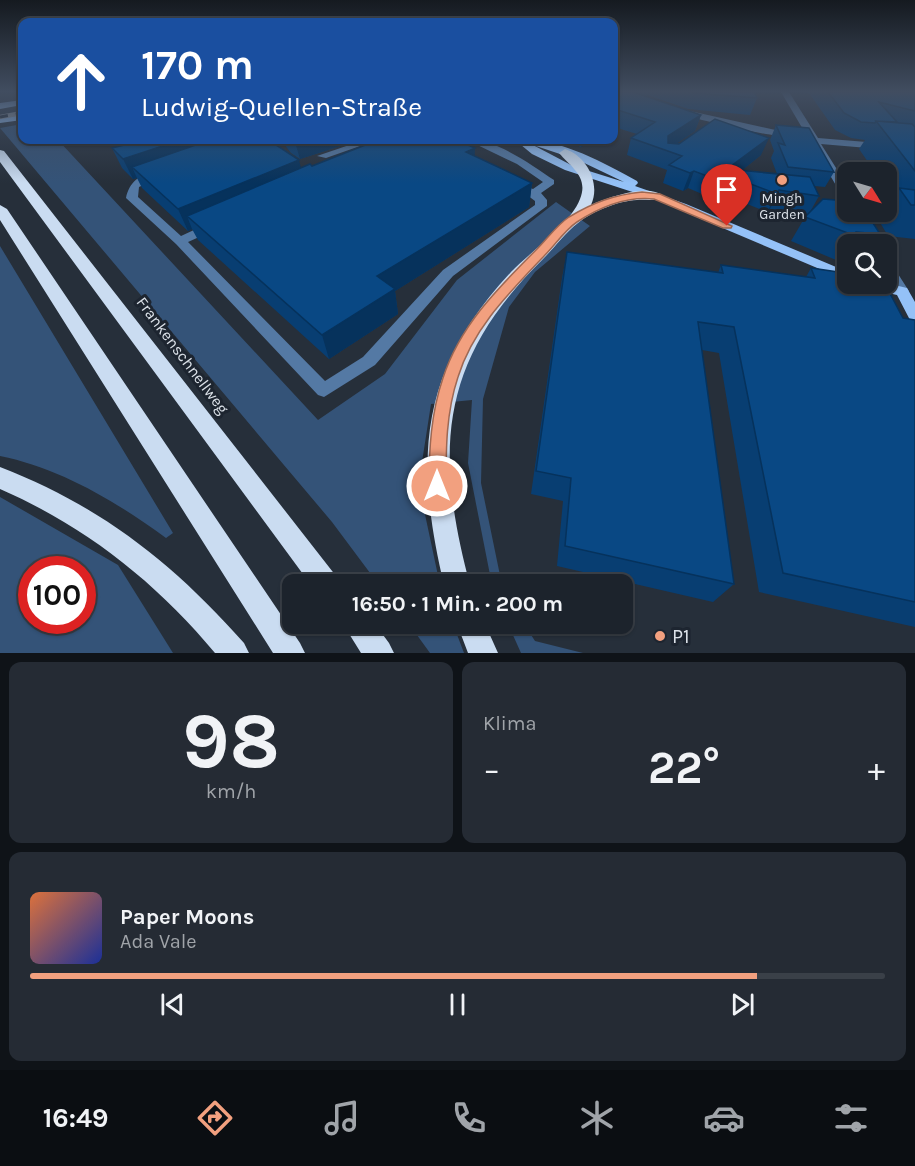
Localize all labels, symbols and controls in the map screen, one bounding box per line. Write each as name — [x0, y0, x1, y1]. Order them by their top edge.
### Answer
text: 170 m — [141, 40, 254, 90]
icon: ahead — [42, 42, 120, 120]
text: Ludwig-Quellen-Straße — [141, 91, 422, 123]
north arrow — [837, 162, 897, 222]
map controls — [837, 162, 897, 294]
pin — [701, 164, 752, 226]
icon: arrive — [710, 173, 743, 206]
marker: Mingh Garden — [775, 173, 789, 187]
place label: Mingh Garden — [759, 190, 805, 223]
button: search — [837, 234, 897, 294]
street label: Frankenschnellweg — [132, 293, 233, 418]
position arrow — [405, 454, 469, 518]
speed limit sign: 100 — [18, 556, 96, 634]
text: 16:50 · 1 Min. · 200 m — [352, 591, 563, 617]
place label: P1 — [672, 625, 690, 648]
marker: P1 — [653, 629, 667, 643]
text: 98 — [182, 695, 280, 787]
text: Klima — [483, 712, 536, 735]
text: 22° — [648, 742, 720, 794]
text: − — [483, 750, 500, 788]
text: + — [868, 750, 885, 788]
text: km/h — [206, 780, 256, 803]
text: Paper Moons — [120, 904, 254, 930]
text: Ada Vale — [120, 930, 197, 953]
icon: previous — [156, 988, 189, 1021]
icon: pause — [441, 988, 474, 1021]
icon: next — [726, 988, 759, 1021]
icon: directions — [194, 1097, 236, 1139]
icon: music — [321, 1097, 363, 1139]
icon: phone — [448, 1097, 490, 1139]
icon: climate — [576, 1097, 618, 1139]
icon: car — [703, 1097, 745, 1139]
icon: filters — [830, 1097, 872, 1139]
text: 16:49 — [43, 1102, 108, 1134]

